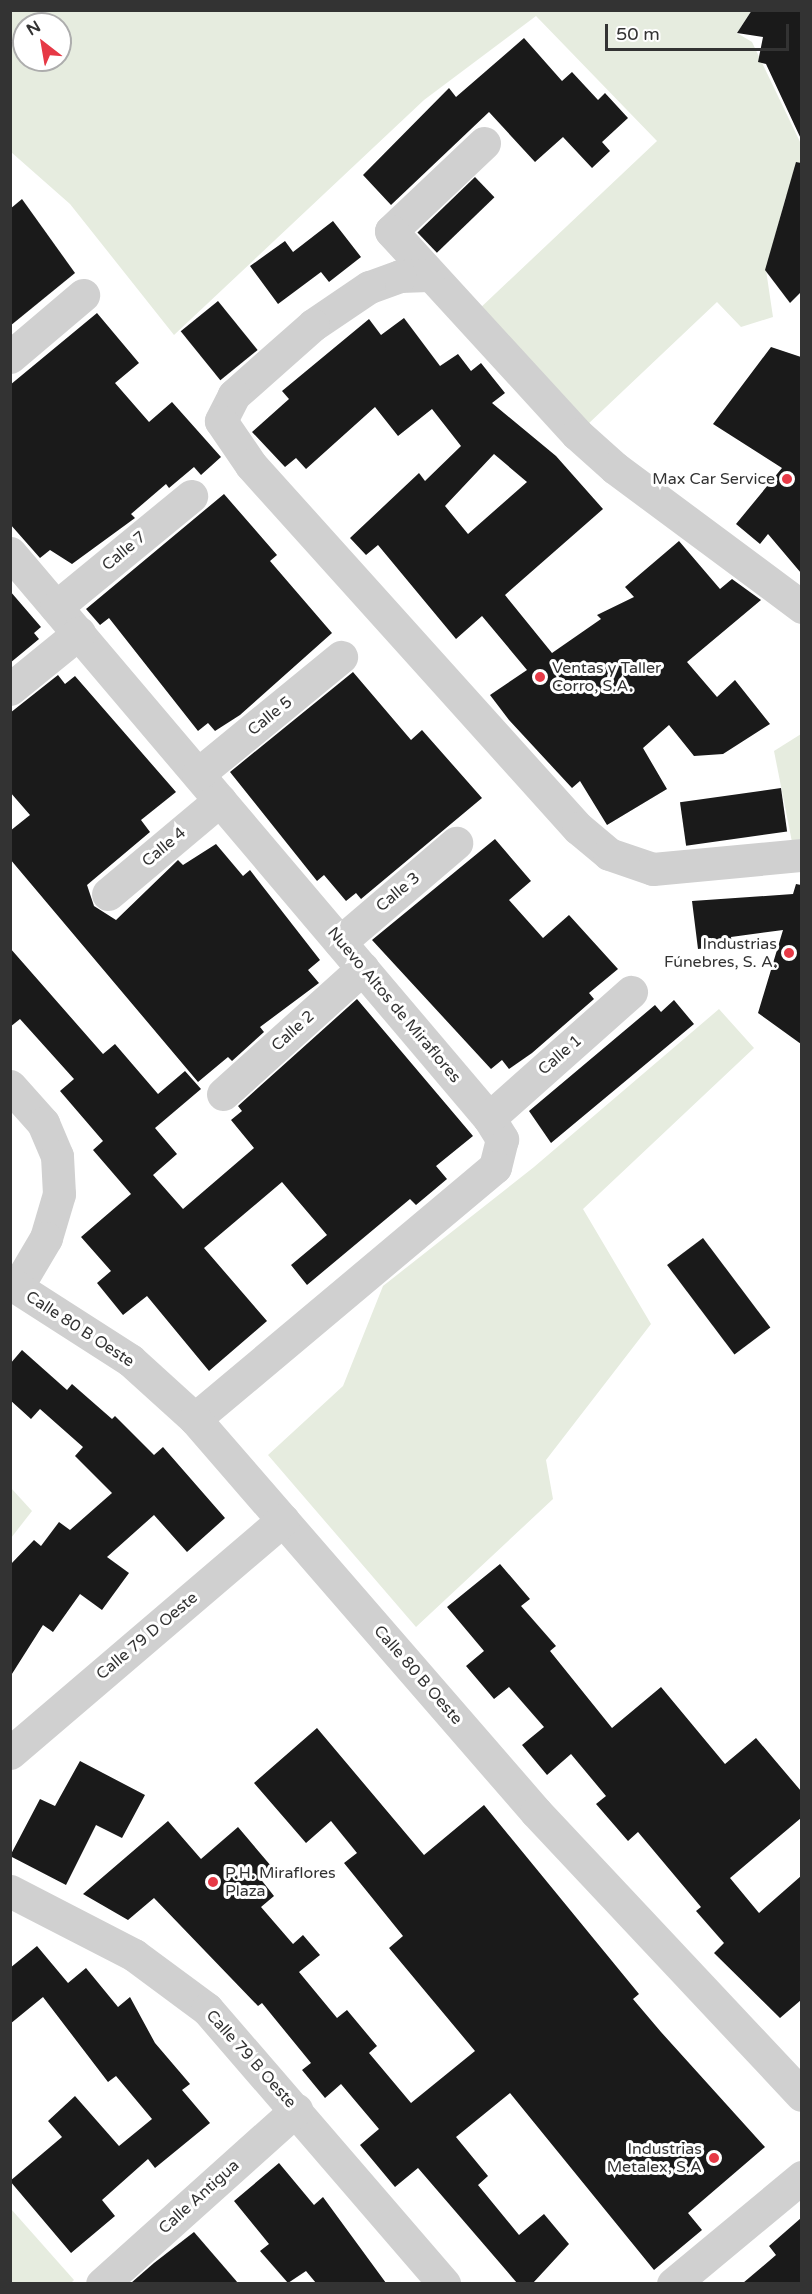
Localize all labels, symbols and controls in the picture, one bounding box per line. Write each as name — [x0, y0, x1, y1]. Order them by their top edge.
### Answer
north arrow — [12, 12, 72, 72]
scale bar — [608, 12, 792, 50]
text: N — [23, 16, 44, 40]
text: 50 m — [616, 23, 660, 45]
place label: Max Car Service — [652, 469, 775, 489]
marker: Max Car Service — [780, 472, 794, 486]
street label: Calle 7 — [98, 527, 150, 575]
place label: Ventas y Taller Corro, S.A. — [552, 658, 661, 696]
marker: Ventas y Taller Corro, S.A. — [533, 670, 547, 684]
street label: Calle 5 — [244, 692, 296, 740]
street label: Calle 4 — [138, 823, 190, 871]
street label: Calle 3 — [372, 868, 424, 916]
street label: Nuevo Altos de Miraflores — [323, 923, 465, 1087]
place label: Industrias Fúnebres, S. A. — [664, 934, 777, 972]
marker: Industrias Fúnebres, S. A. — [782, 946, 796, 960]
street label: Calle 2 — [267, 1007, 319, 1055]
street label: Calle 1 — [534, 1031, 586, 1079]
street label: Calle 80 B Oeste — [22, 1287, 138, 1371]
street label: Calle 79 D Oeste — [93, 1588, 201, 1684]
street label: Calle 80 B Oeste — [370, 1621, 466, 1729]
place label: P.H. Miraflores Plaza — [225, 1863, 336, 1901]
marker: P.H. Miraflores Plaza — [206, 1875, 220, 1889]
street label: Calle 79 B Oeste — [202, 2006, 300, 2112]
place label: Industrias Metalex, S.A — [607, 2139, 702, 2177]
marker: Industrias Metalex, S.A — [707, 2151, 721, 2165]
street label: Calle Antigua — [155, 2156, 243, 2238]

